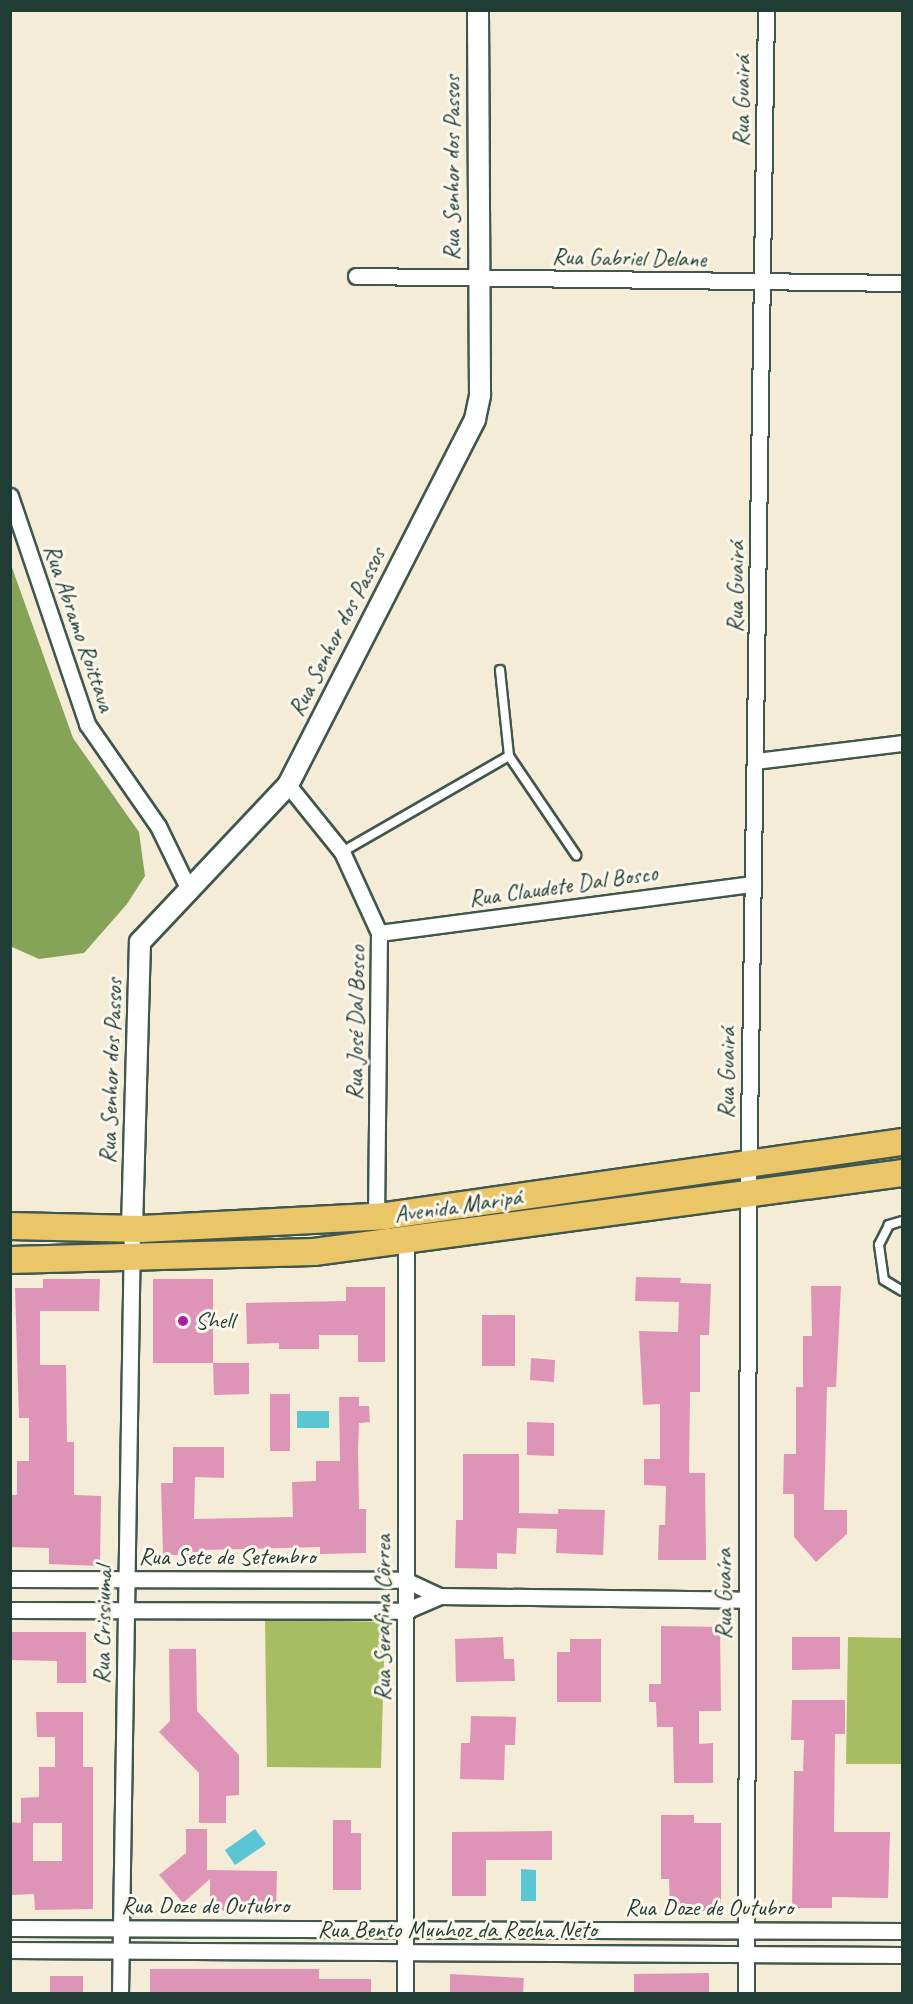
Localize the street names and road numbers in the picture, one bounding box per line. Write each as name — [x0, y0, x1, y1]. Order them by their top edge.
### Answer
street label: Rua Guairá — [727, 56, 757, 146]
street label: Rua Senhor dos Passos — [438, 75, 466, 261]
street label: Rua Gabriel Delane — [552, 242, 706, 274]
street label: Rua Abramo Roittava — [37, 540, 121, 716]
street label: Rua Guairá — [721, 542, 751, 632]
street label: Rua Senhor dos Passos — [282, 543, 392, 721]
street label: Rua Claudete Dal Bosco — [467, 858, 659, 914]
street label: Rua José Dal Bosco — [340, 946, 372, 1100]
street label: Rua Senhor dos Passos — [93, 978, 129, 1164]
street label: Rua Guairá — [712, 1028, 742, 1118]
street label: Avenida Maripá — [392, 1183, 524, 1229]
street label: Rua Serafina Côrrea — [369, 1535, 397, 1701]
street label: Rua Sete de Setembro — [138, 1543, 316, 1571]
street label: Rua Guaíra — [710, 1549, 738, 1639]
street label: Rua Crissiumal — [88, 1565, 118, 1685]
street label: Rua Doze de Outubro — [121, 1892, 289, 1920]
street label: Rua Doze de Outubro — [625, 1894, 793, 1922]
street label: Rua Bento Munhoz da Rocha Neto — [317, 1916, 597, 1944]

